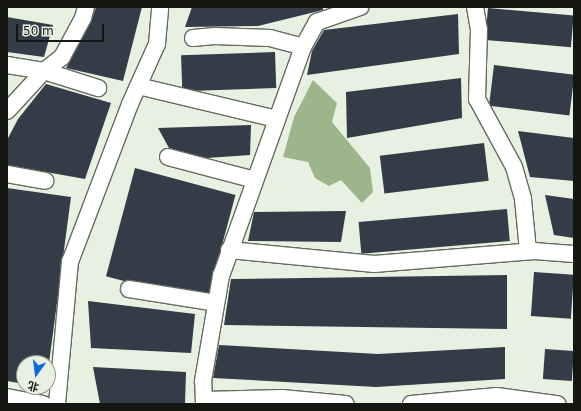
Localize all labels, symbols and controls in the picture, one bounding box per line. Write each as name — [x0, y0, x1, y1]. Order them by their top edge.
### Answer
scale bar — [18, 16, 106, 42]
text: 50 m — [23, 24, 54, 38]
north arrow — [16, 355, 56, 395]
text: 北 — [26, 379, 40, 394]

